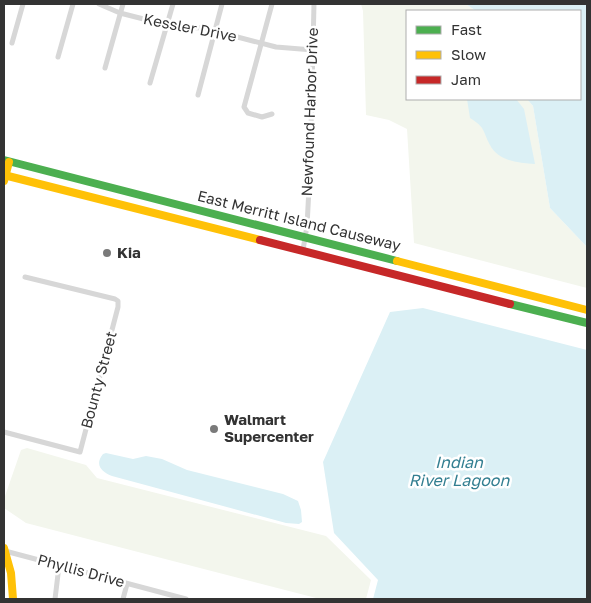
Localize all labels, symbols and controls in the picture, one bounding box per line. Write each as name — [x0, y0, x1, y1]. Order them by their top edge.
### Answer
street label: Kessler Drive — [142, 9, 239, 45]
legend — [406, 10, 581, 100]
text: Fast — [451, 20, 482, 38]
street label: Newfound Harbor Drive — [297, 27, 321, 197]
text: Slow — [451, 45, 486, 63]
text: Jam — [451, 70, 481, 88]
street label: East Merritt Island Causeway — [196, 186, 403, 254]
place label: Kia — [117, 243, 141, 261]
marker: Kia — [101, 247, 113, 259]
street label: Bounty Street — [76, 329, 120, 430]
place label: Walmart Supercenter — [224, 410, 314, 445]
marker: Walmart Supercenter — [208, 423, 220, 435]
water label: Indian River Lagoon — [409, 452, 510, 490]
street label: Phyllis Drive — [36, 550, 127, 590]

